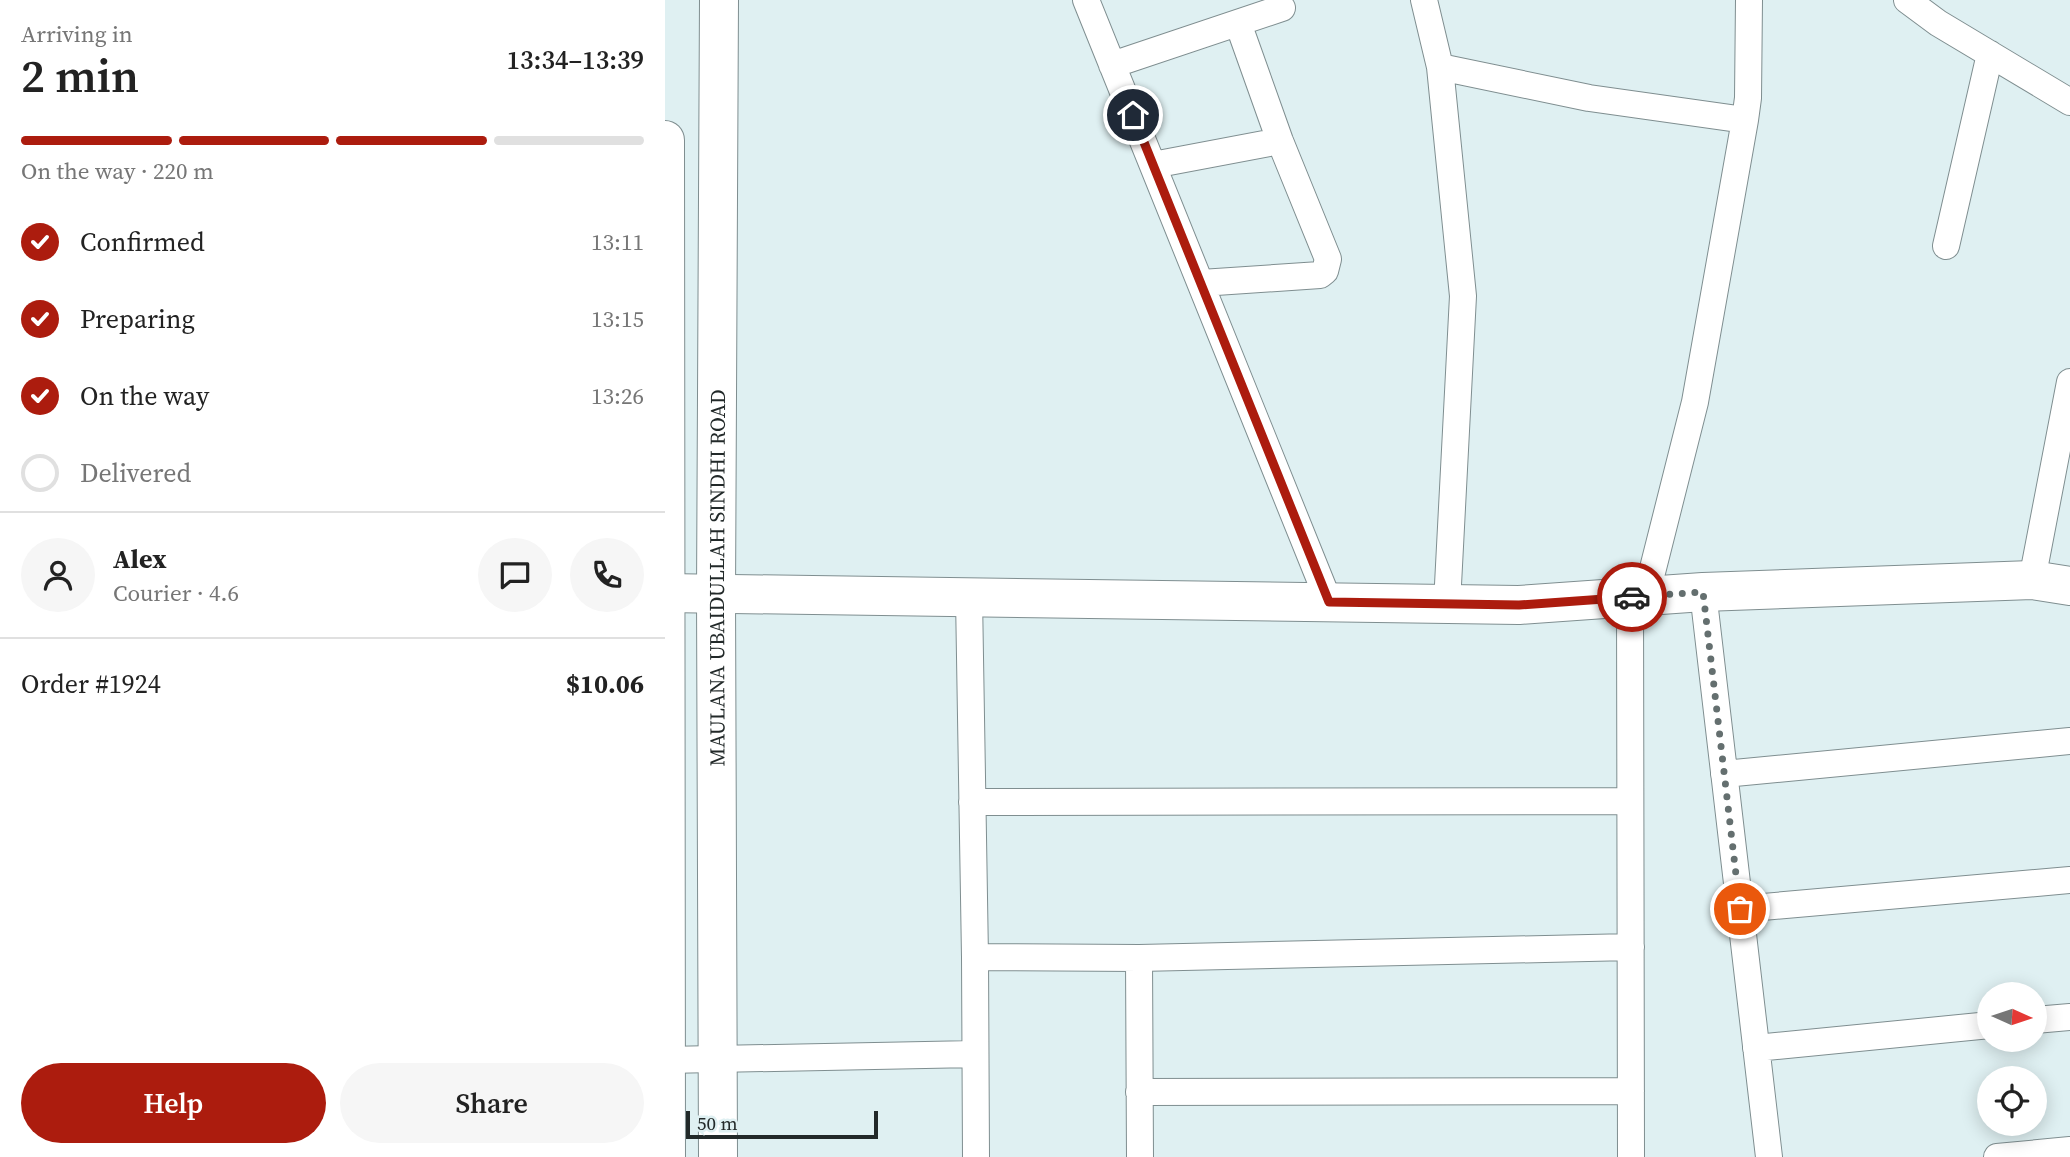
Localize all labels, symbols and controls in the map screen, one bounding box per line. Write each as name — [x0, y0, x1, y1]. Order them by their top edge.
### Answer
text: Arriving in — [21, 18, 133, 50]
text: 13:34–13:39 — [507, 42, 644, 78]
text: 2 min — [21, 44, 139, 107]
pin — [1103, 85, 1163, 145]
icon: home — [1114, 96, 1152, 134]
text: On the way · 220 m — [21, 155, 214, 187]
icon: check — [21, 223, 59, 261]
text: Confirmed — [80, 224, 205, 260]
text: 13:11 — [591, 226, 644, 258]
icon: check — [21, 300, 59, 338]
text: Preparing — [80, 301, 195, 337]
text: 13:15 — [591, 303, 644, 335]
icon: check — [21, 377, 59, 415]
text: On the way — [80, 378, 209, 414]
text: 13:26 — [591, 380, 644, 412]
street label: MAULANA UBAIDULLAH SINDHI ROAD — [701, 389, 732, 767]
text: Delivered — [80, 455, 191, 491]
button: person — [21, 538, 95, 612]
button: chat — [478, 538, 552, 612]
button: phone — [570, 538, 644, 612]
text: Alex — [113, 541, 167, 577]
courier — [1597, 562, 1667, 632]
text: Courier · 4.6 — [113, 577, 239, 609]
icon: car — [1613, 578, 1651, 616]
text: Order #1924 — [21, 666, 161, 702]
text: $10.06 — [566, 666, 644, 702]
pin — [1710, 879, 1770, 939]
icon: bag — [1721, 890, 1759, 928]
north arrow — [1977, 982, 2047, 1052]
map controls — [1977, 982, 2047, 1136]
button: Help — [21, 1063, 326, 1143]
button: Share — [340, 1063, 644, 1143]
button: locate — [1977, 1066, 2047, 1136]
scale bar — [686, 1108, 879, 1140]
text: 50 m — [697, 1110, 738, 1136]

